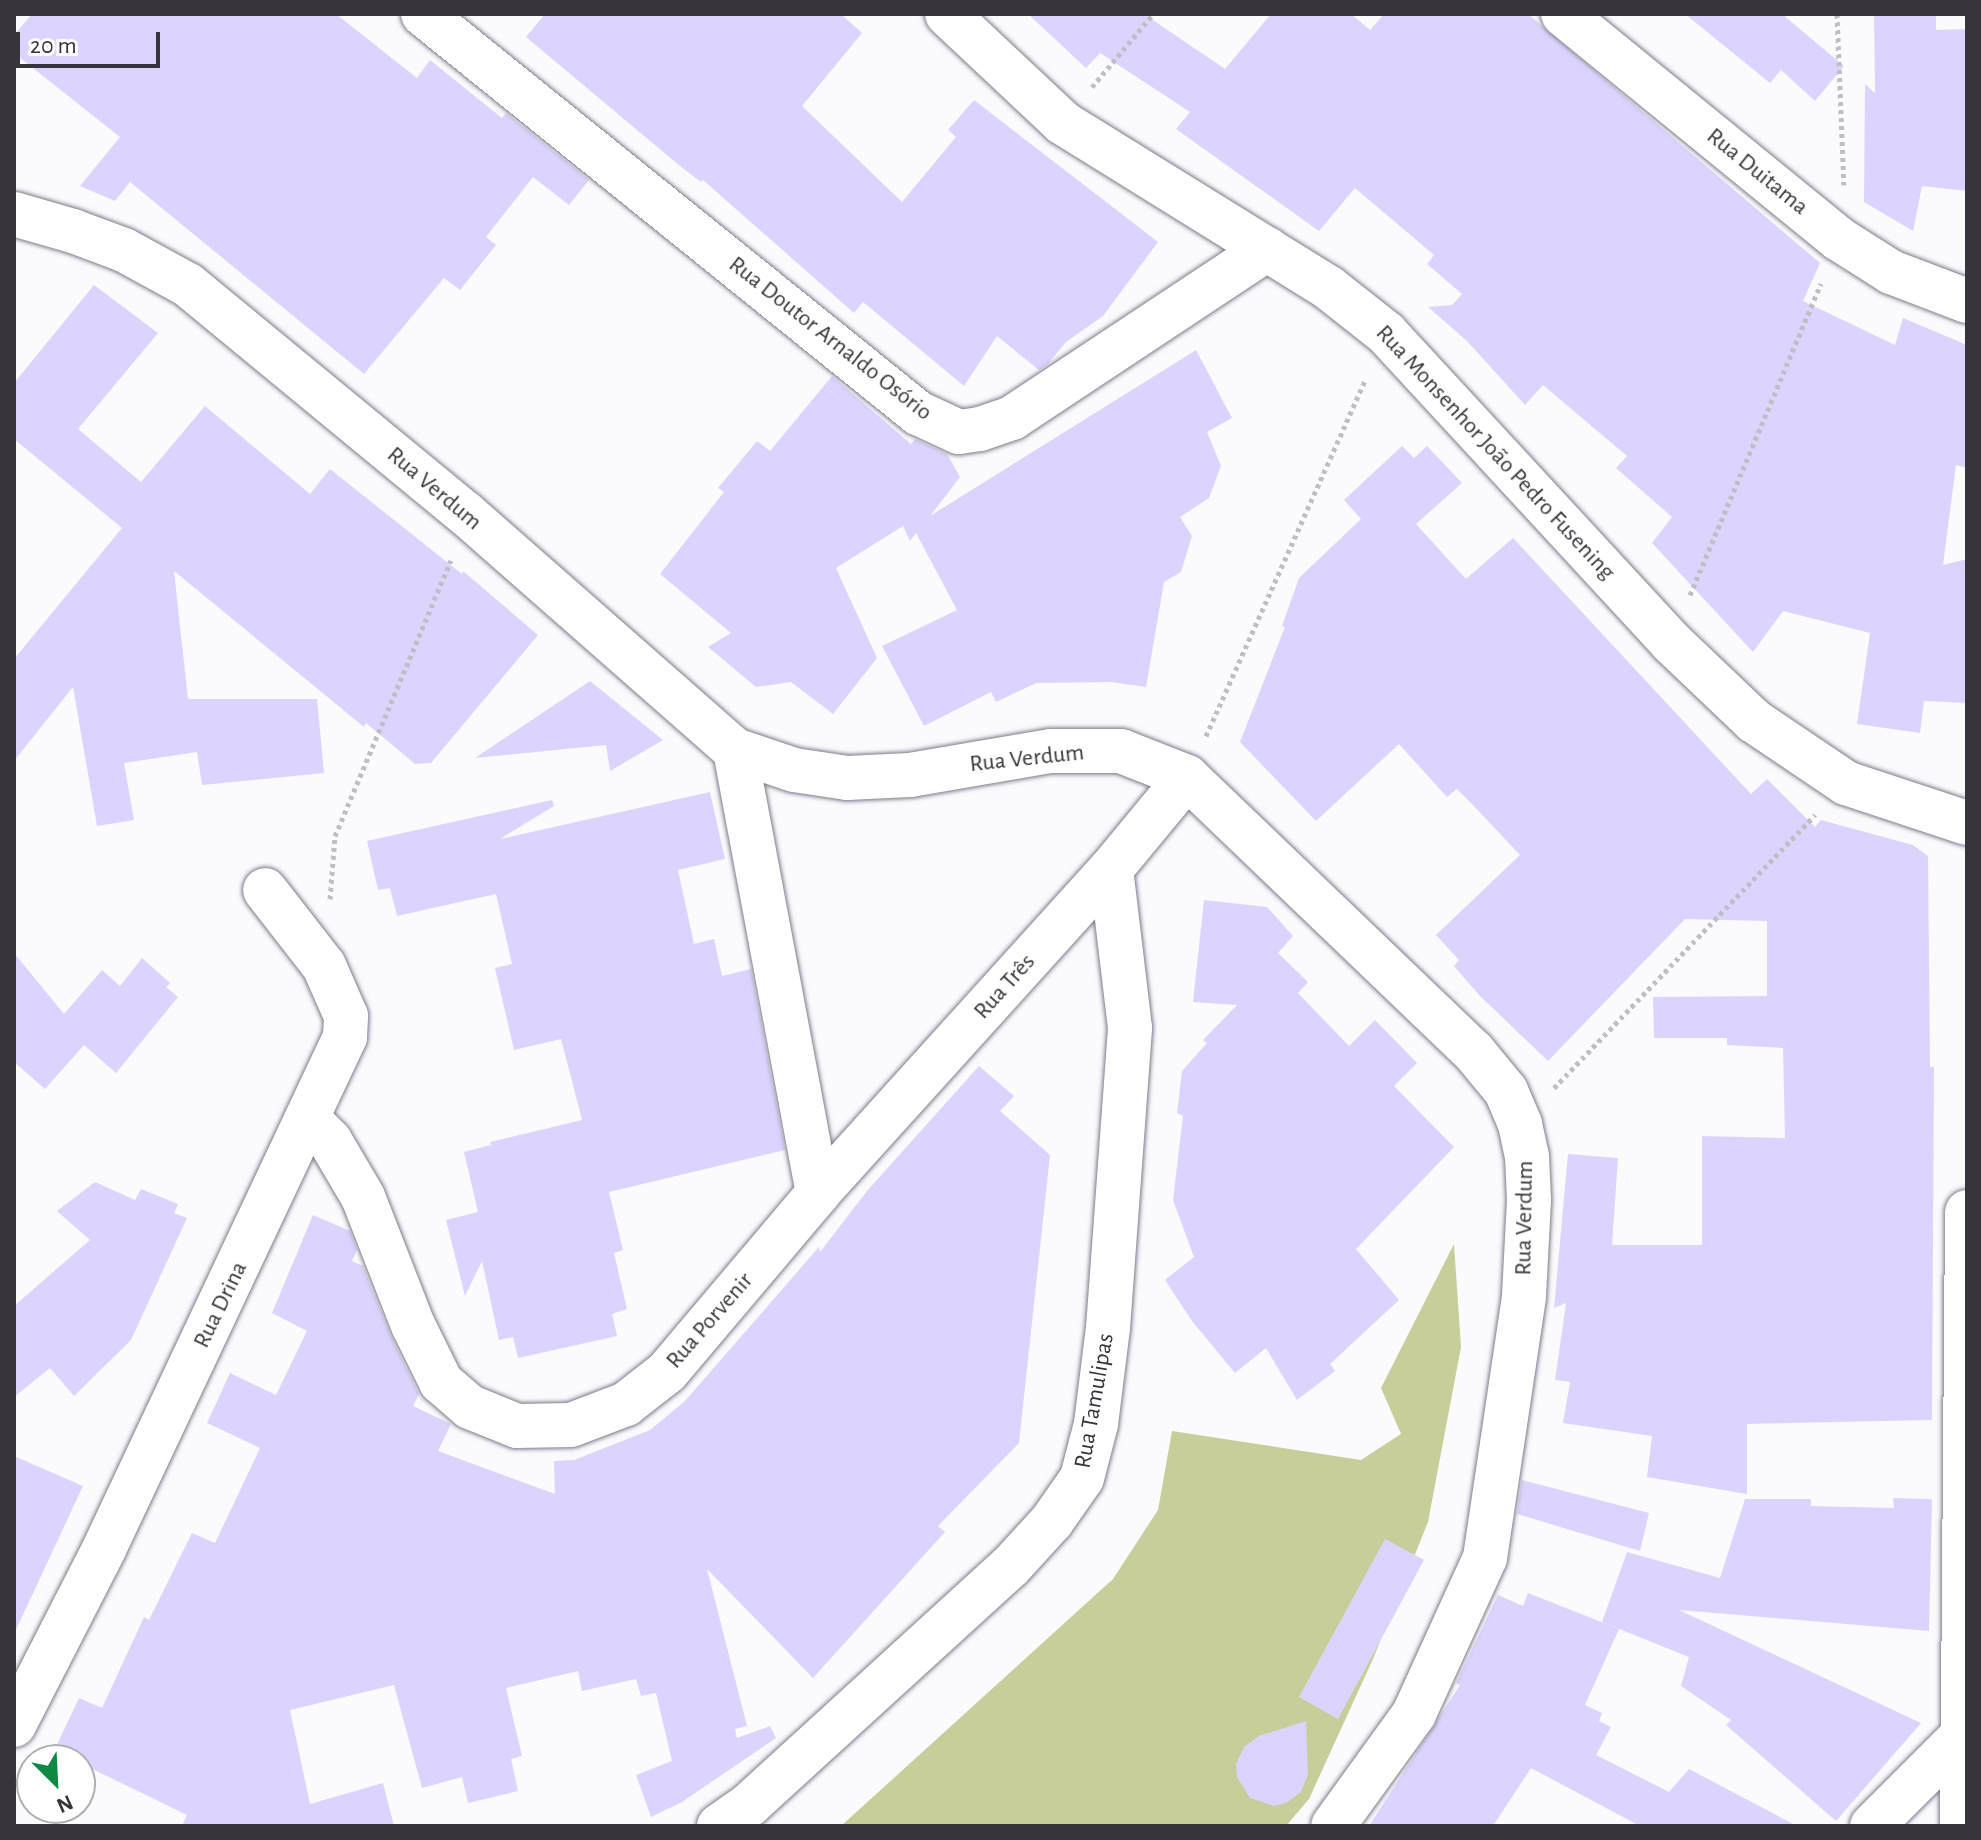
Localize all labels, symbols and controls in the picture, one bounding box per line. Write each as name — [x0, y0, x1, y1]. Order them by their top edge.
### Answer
scale bar — [20, 16, 164, 66]
text: 20 m — [30, 34, 77, 58]
street label: Rua Duitama — [1700, 122, 1814, 222]
street label: Rua Doutor Arnaldo Osório — [723, 251, 937, 427]
street label: Rua Monsenhor João Pedro Fusening — [1369, 319, 1621, 587]
street label: Rua Verdum — [381, 441, 487, 537]
street label: Rua Verdum — [968, 739, 1086, 779]
street label: Rua Três — [968, 948, 1042, 1026]
street label: Rua Verdum — [1510, 1160, 1540, 1276]
street label: Rua Drina — [188, 1257, 254, 1353]
street label: Rua Porvenir — [660, 1267, 760, 1375]
street label: Rua Tamulipas — [1069, 1331, 1121, 1471]
north arrow — [16, 1744, 96, 1824]
text: N — [53, 1791, 76, 1817]

